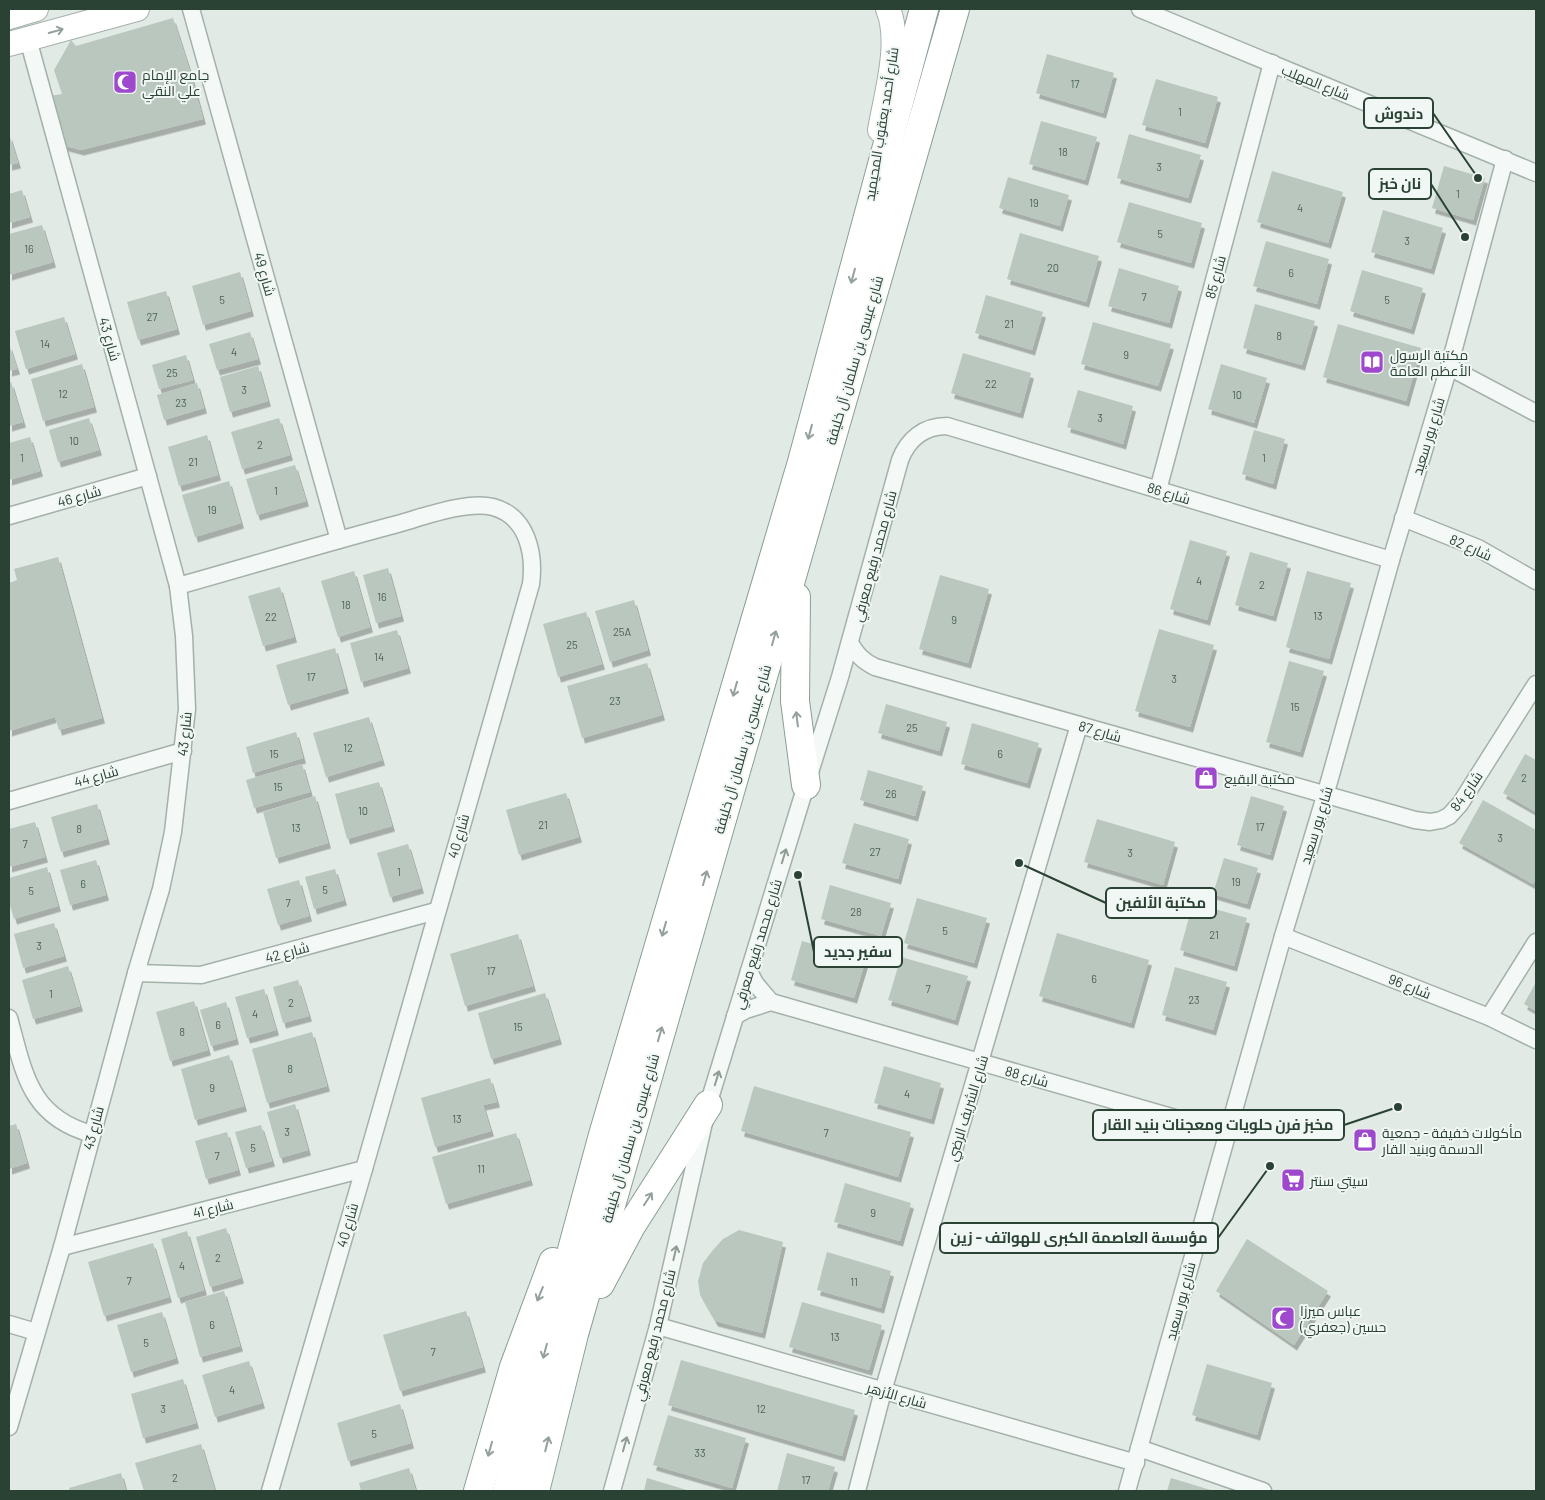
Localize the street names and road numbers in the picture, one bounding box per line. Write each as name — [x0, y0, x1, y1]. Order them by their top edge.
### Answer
street label: شارع أحمد يعقوب المحيميد — [860, 46, 903, 202]
street label: شارع المهلب — [1279, 61, 1353, 104]
street label: شارع 49 — [250, 250, 279, 298]
street label: شارع 85 — [1201, 253, 1230, 301]
street label: شارع عيسى بن سلمان آل خليفة — [822, 273, 887, 447]
street label: شارع 43 — [95, 315, 124, 363]
street label: شارع بور سعيد — [1408, 395, 1449, 477]
street label: شارع 86 — [1145, 478, 1193, 509]
street label: شارع 46 — [55, 482, 103, 511]
street label: شارع محمد رفيع معرفي — [848, 489, 904, 625]
street label: شارع 82 — [1447, 530, 1495, 565]
street label: شارع عيسى بن سلمان آل خليفة — [710, 662, 775, 836]
street label: شارع 43 — [173, 711, 196, 757]
street label: شارع 87 — [1076, 717, 1123, 746]
street label: شارع 44 — [72, 762, 120, 791]
street label: شارع 84 — [1446, 768, 1487, 815]
street label: شارع بور سعيد — [1296, 784, 1337, 866]
street label: شارع 40 — [444, 812, 473, 861]
street label: شارع محمد رفيع معرفي — [729, 877, 789, 1012]
street label: شارع 42 — [263, 938, 311, 967]
street label: شارع 96 — [1386, 970, 1434, 1003]
street label: شارع عيسى بن سلمان آل خليفة — [598, 1051, 663, 1225]
street label: شارع الشريف الرضي — [943, 1053, 994, 1164]
street label: شارع 88 — [1003, 1062, 1051, 1091]
street label: شارع 43 — [79, 1104, 108, 1152]
street label: شارع 41 — [191, 1195, 235, 1222]
street label: شارع 40 — [333, 1201, 362, 1250]
street label: شارع بور سعيد — [1161, 1260, 1200, 1342]
street label: شارع محمد رفيع معرفي — [629, 1267, 682, 1404]
street label: شارع الأزهر — [864, 1378, 929, 1413]

